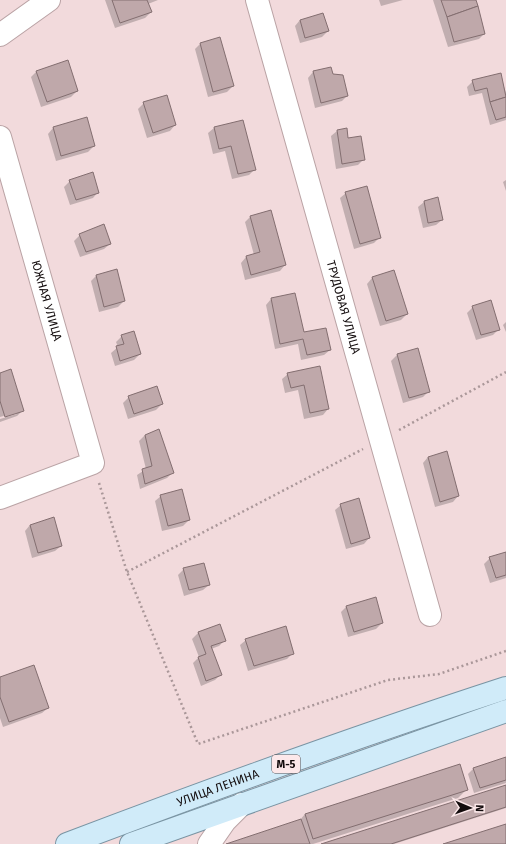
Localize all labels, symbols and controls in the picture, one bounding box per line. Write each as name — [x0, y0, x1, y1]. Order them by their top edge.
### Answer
street label: ЮЖНАЯ УЛИЦА — [28, 259, 65, 343]
street label: ТРУДОВАЯ УЛИЦА — [324, 259, 363, 356]
road number: М-5 — [272, 755, 300, 773]
street label: УЛИЦА ЛЕНИНА — [175, 766, 261, 809]
north arrow — [450, 788, 490, 828]
text: N — [473, 804, 486, 812]

